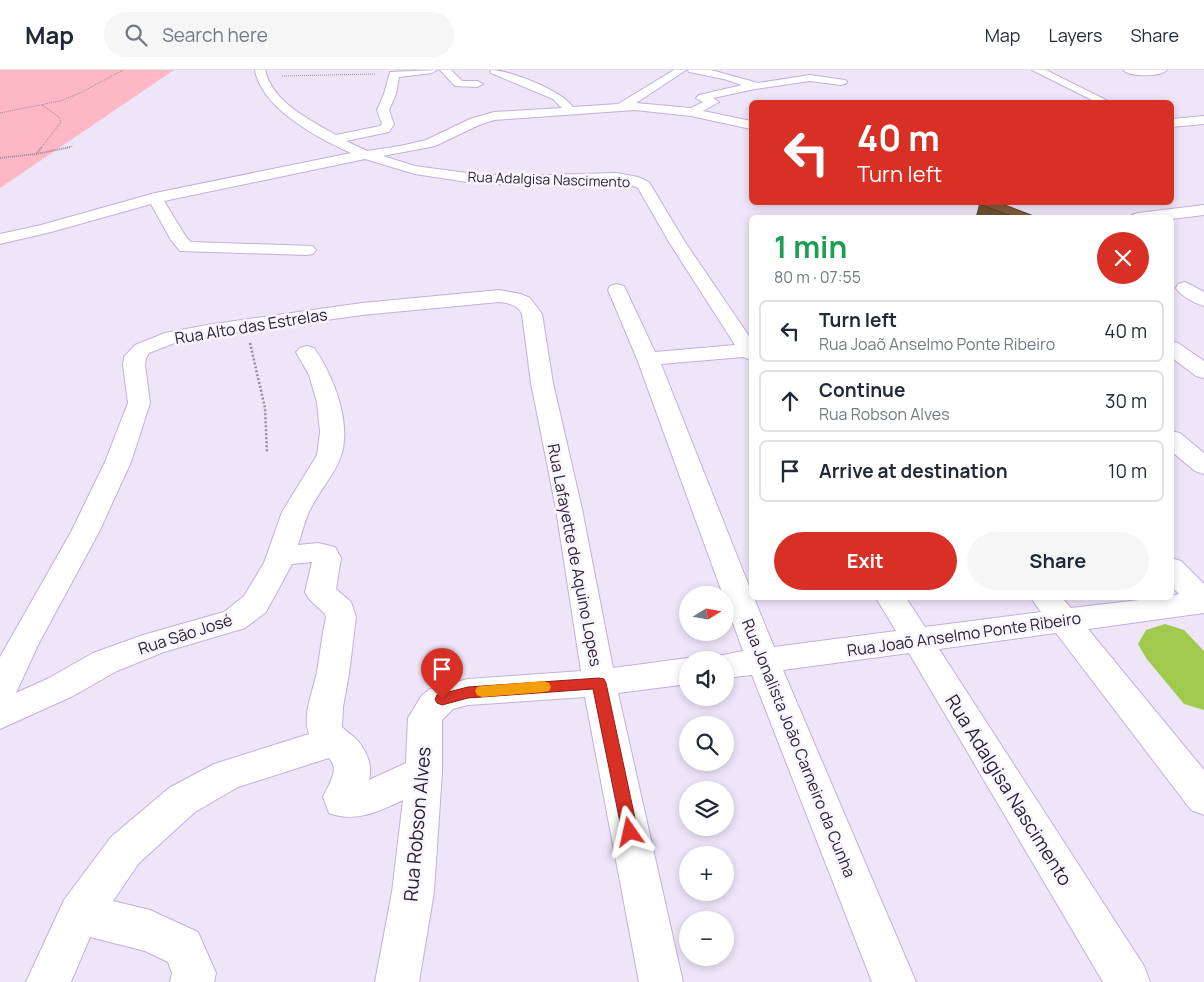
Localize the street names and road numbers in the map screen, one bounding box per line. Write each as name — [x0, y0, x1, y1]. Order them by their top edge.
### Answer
street label: Rua Adalgisa Nascimento — [467, 167, 631, 191]
street label: Rua Alto das Estrelas — [173, 303, 329, 349]
street label: Rua Lafayette de Aquino Lopes — [543, 442, 607, 668]
street label: Rua Joaõ Anselmo Ponte Ribeiro — [846, 607, 1082, 661]
street label: Rua São José — [135, 608, 235, 660]
street label: Rua Jonalista João Carneiro da Cunha — [737, 615, 861, 881]
street label: Rua Adalgisa Nascimento — [939, 690, 1079, 890]
street label: Rua Robson Alves — [397, 746, 437, 902]

